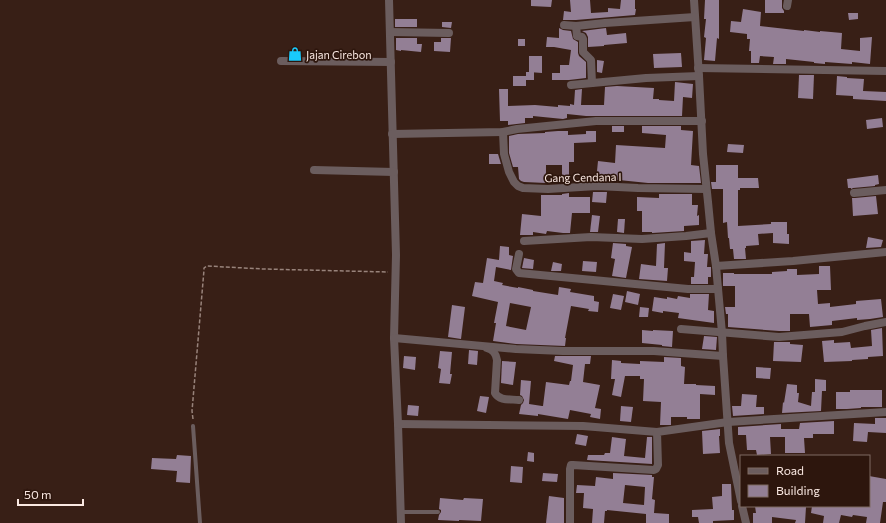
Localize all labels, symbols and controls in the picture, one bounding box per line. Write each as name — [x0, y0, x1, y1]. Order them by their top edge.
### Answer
shop icon: Jajan Cirebon — [287, 46, 303, 62]
place label: Jajan Cirebon — [306, 48, 372, 62]
street label: Gang Cendana I — [544, 170, 622, 184]
legend — [740, 455, 870, 507]
text: Road — [776, 463, 804, 477]
scale bar — [18, 481, 83, 507]
text: Building — [776, 483, 820, 497]
text: 50 m — [24, 487, 52, 501]

